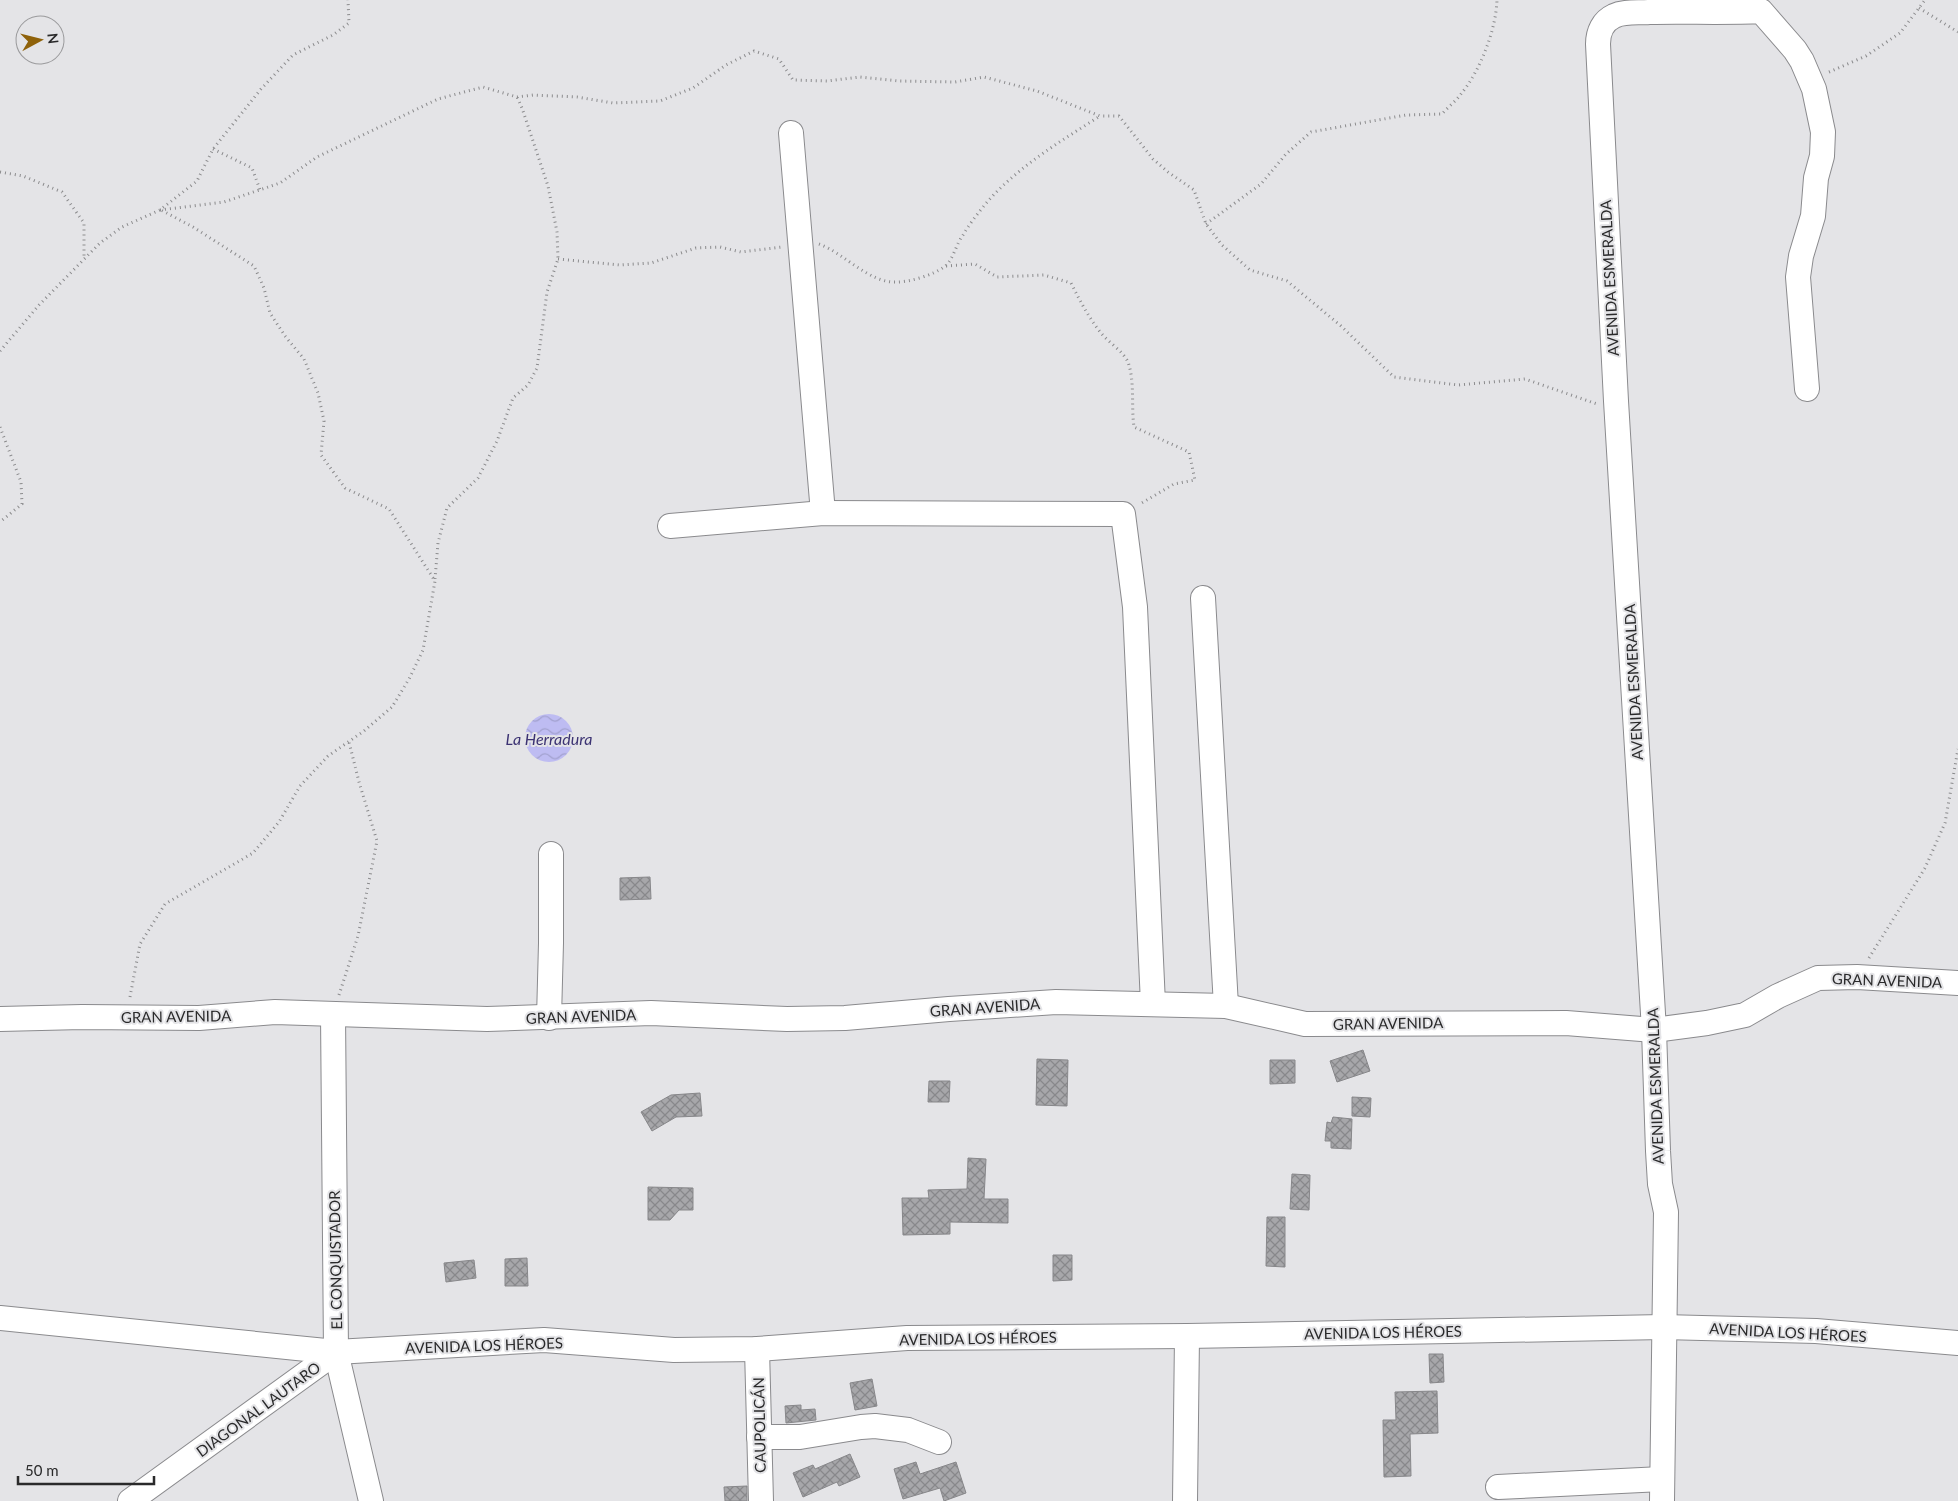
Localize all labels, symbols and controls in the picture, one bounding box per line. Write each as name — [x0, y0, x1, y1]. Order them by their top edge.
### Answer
north arrow — [15, 15, 65, 65]
text: N — [44, 32, 62, 45]
street label: AVENIDA ESMERALDA — [1596, 199, 1622, 357]
street label: AVENIDA ESMERALDA — [1620, 603, 1646, 761]
water label: La Herradura — [506, 729, 592, 748]
street label: GRAN AVENIDA — [1832, 969, 1943, 991]
street label: GRAN AVENIDA — [929, 994, 1042, 1020]
street label: GRAN AVENIDA — [526, 1005, 637, 1027]
street label: GRAN AVENIDA — [121, 1006, 232, 1026]
street label: AVENIDA ESMERALDA — [1643, 1007, 1667, 1164]
street label: GRAN AVENIDA — [1333, 1013, 1444, 1033]
street label: EL CONQUISTADOR — [325, 1190, 345, 1330]
street label: AVENIDA LOS HÉROES — [1709, 1319, 1867, 1345]
street label: AVENIDA LOS HÉROES — [1304, 1322, 1462, 1342]
street label: AVENIDA LOS HÉROES — [899, 1328, 1057, 1348]
street label: AVENIDA LOS HÉROES — [405, 1333, 563, 1357]
street label: DIAGONAL LAUTARO — [192, 1358, 324, 1460]
street label: CAUPOLICÁN — [749, 1377, 769, 1473]
scale bar — [18, 1454, 154, 1486]
text: 50 m — [25, 1461, 59, 1479]

